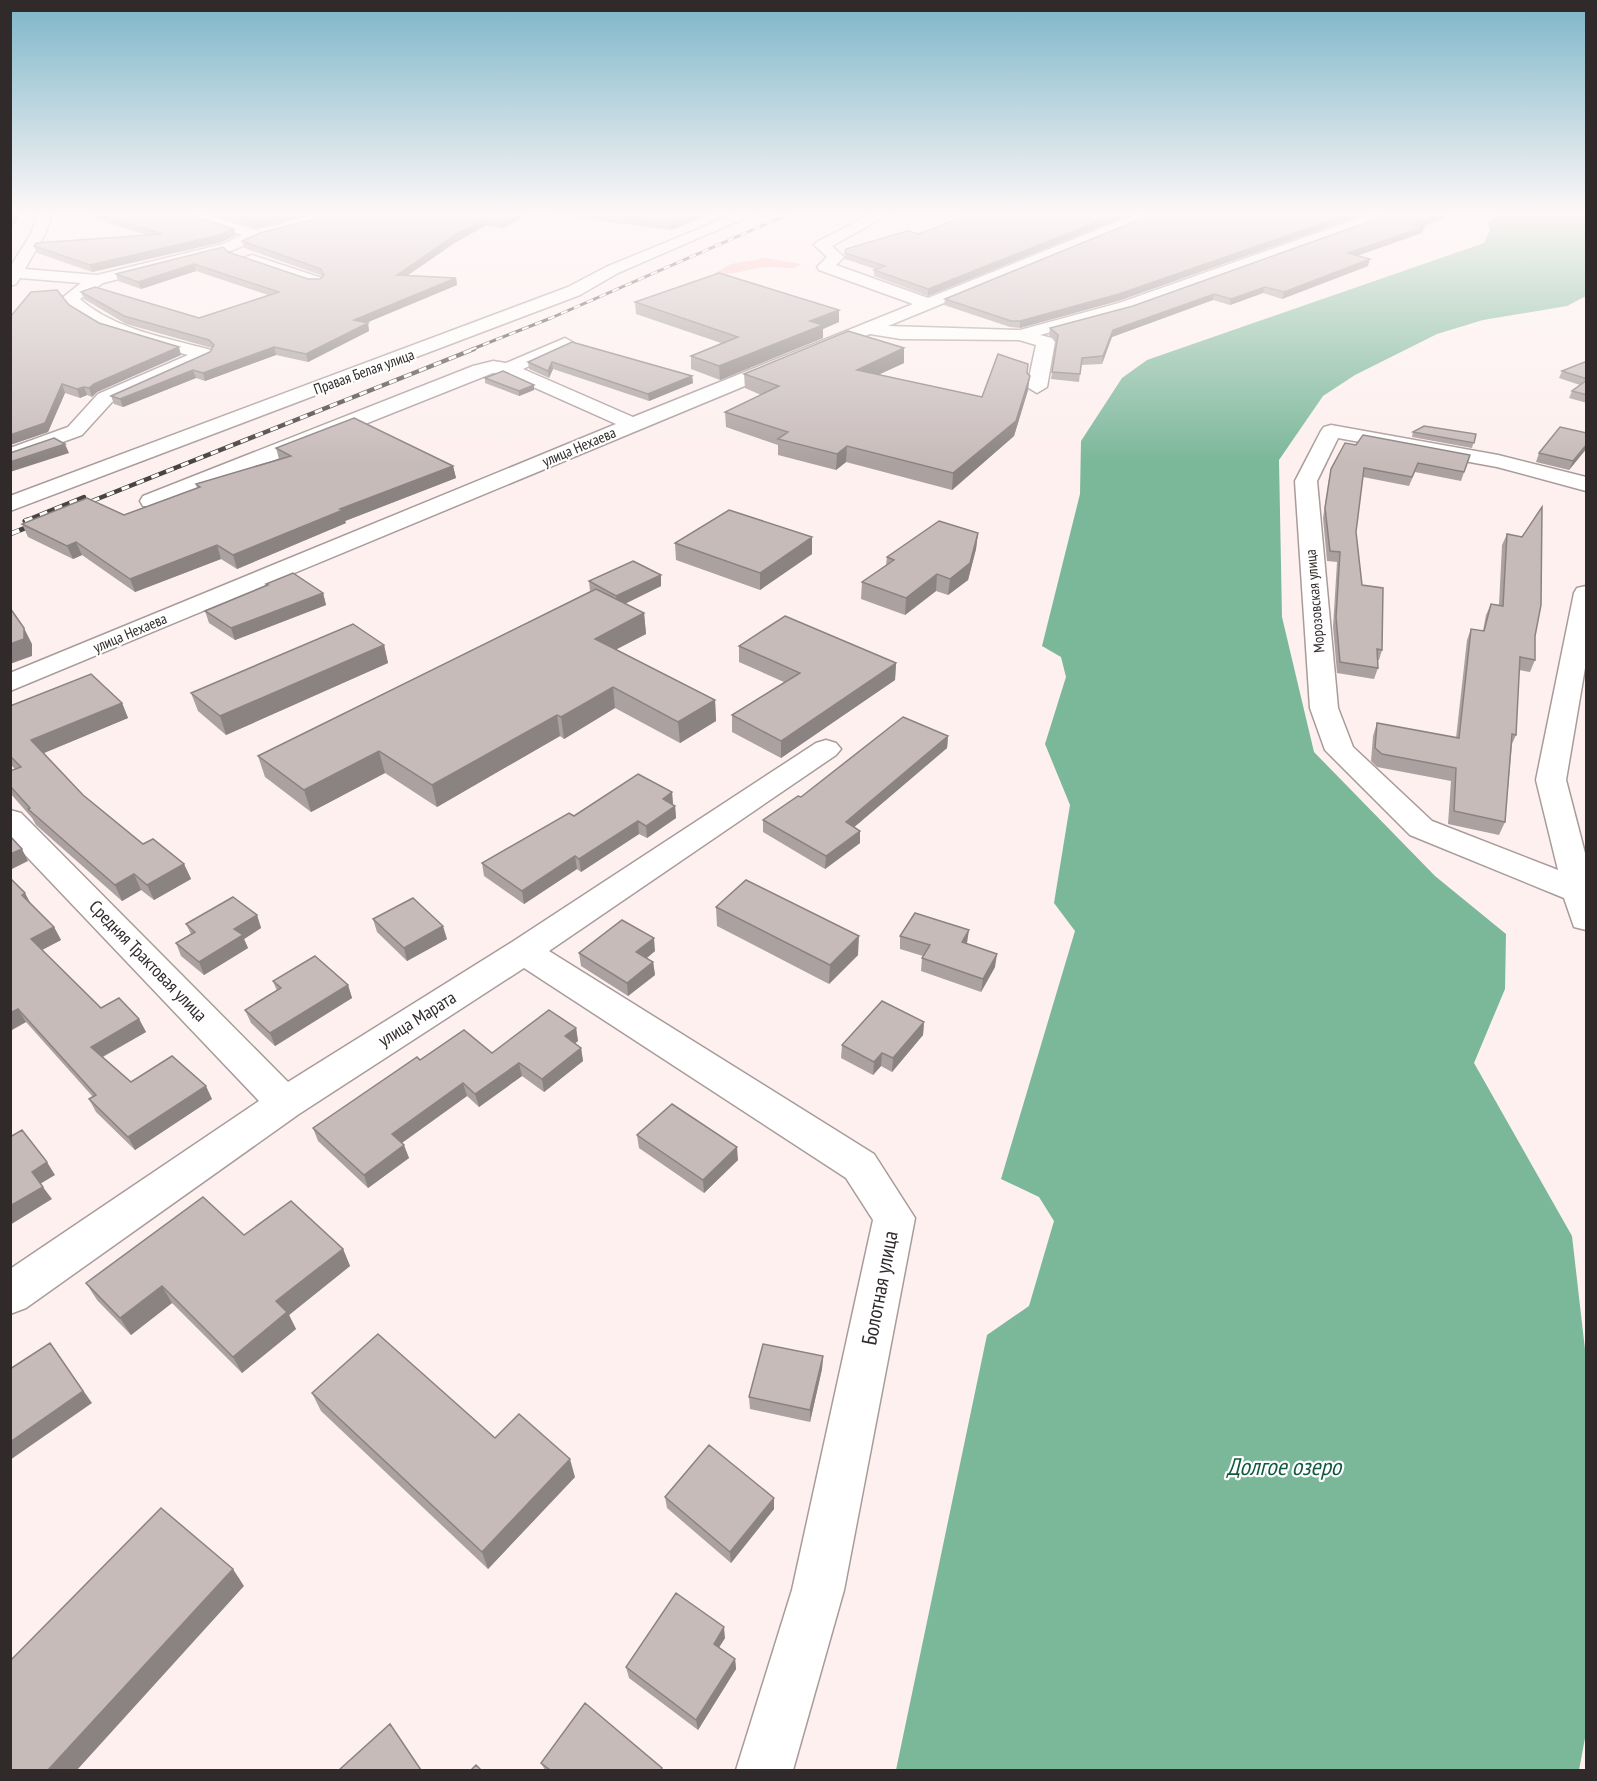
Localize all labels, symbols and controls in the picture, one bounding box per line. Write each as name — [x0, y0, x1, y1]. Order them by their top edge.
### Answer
street label: Правая Белая улица — [311, 345, 417, 399]
street label: улица Нехаева — [539, 422, 619, 471]
street label: Морозовская улица — [1301, 549, 1328, 654]
street label: улица Нехаева — [90, 608, 170, 657]
street label: Средняя Трактовая улица — [85, 895, 212, 1026]
street label: улица Марата — [374, 986, 460, 1051]
street label: Болотная улица — [855, 1229, 904, 1347]
water label: Долгое озеро — [1226, 1451, 1343, 1482]

